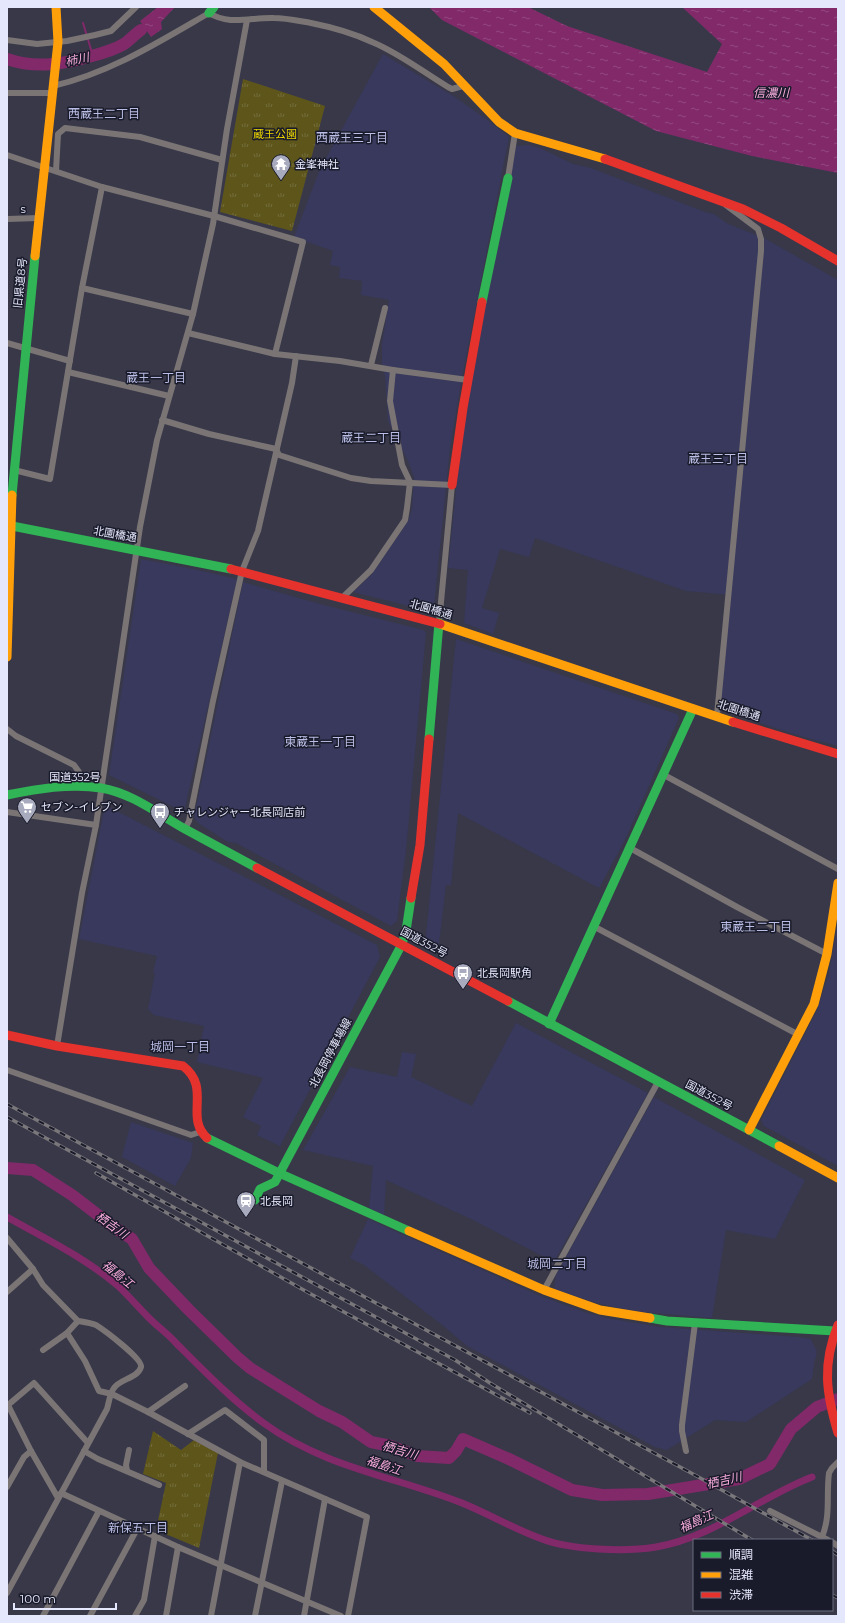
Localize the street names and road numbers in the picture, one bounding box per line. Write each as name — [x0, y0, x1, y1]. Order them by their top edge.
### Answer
street label: s — [20, 202, 26, 216]
street label: 旧県道8号 — [10, 257, 30, 309]
street label: 北園橋通 — [92, 523, 138, 545]
street label: 北園橋通 — [408, 596, 454, 622]
street label: 北園橋通 — [716, 697, 762, 723]
street label: 国道352号 — [49, 770, 101, 784]
street label: 国道352号 — [398, 924, 450, 960]
street label: 北長岡停車場線 — [306, 1016, 354, 1090]
street label: 国道352号 — [683, 1077, 735, 1113]

